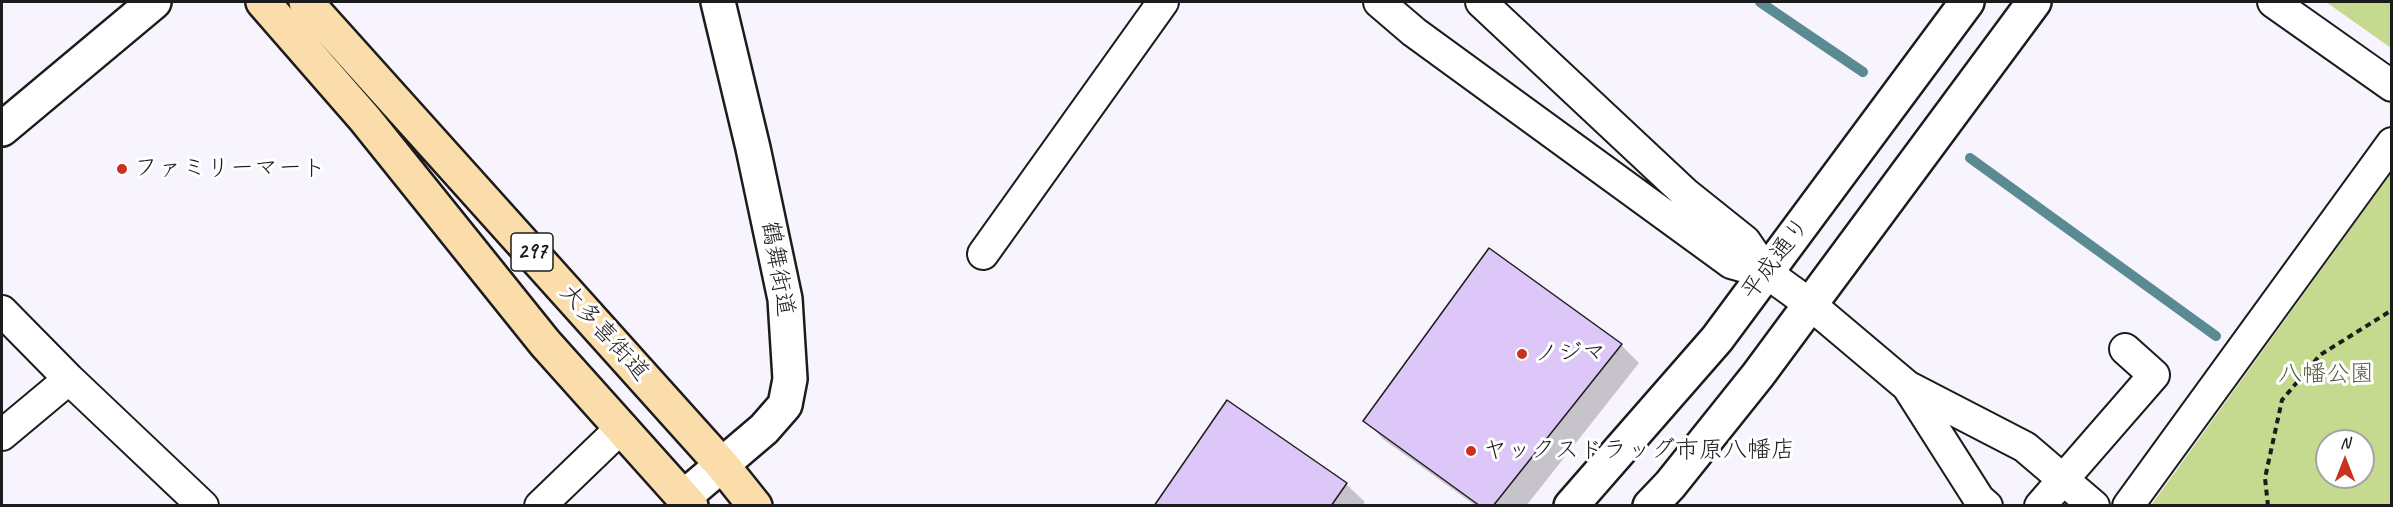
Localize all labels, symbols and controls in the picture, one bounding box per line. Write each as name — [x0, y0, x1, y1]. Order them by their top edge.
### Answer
place label: ファミリーマート — [134, 155, 326, 183]
marker: ファミリーマート — [115, 162, 129, 176]
street label: 平成通り — [1736, 212, 1816, 306]
street label: 鶴舞街道 — [754, 219, 800, 319]
road number: 297 — [511, 233, 553, 271]
street label: 大多喜街道 — [553, 279, 655, 387]
place label: ノジマ — [1534, 340, 1606, 368]
marker: ノジマ — [1515, 347, 1529, 361]
park label: 八幡公園 — [2278, 361, 2374, 389]
north arrow — [2315, 429, 2375, 489]
text: N — [2340, 433, 2350, 453]
place label: ヤックスドラッグ市原八幡店 — [1483, 437, 1795, 465]
marker: ヤックスドラッグ市原八幡店 — [1464, 444, 1478, 458]

